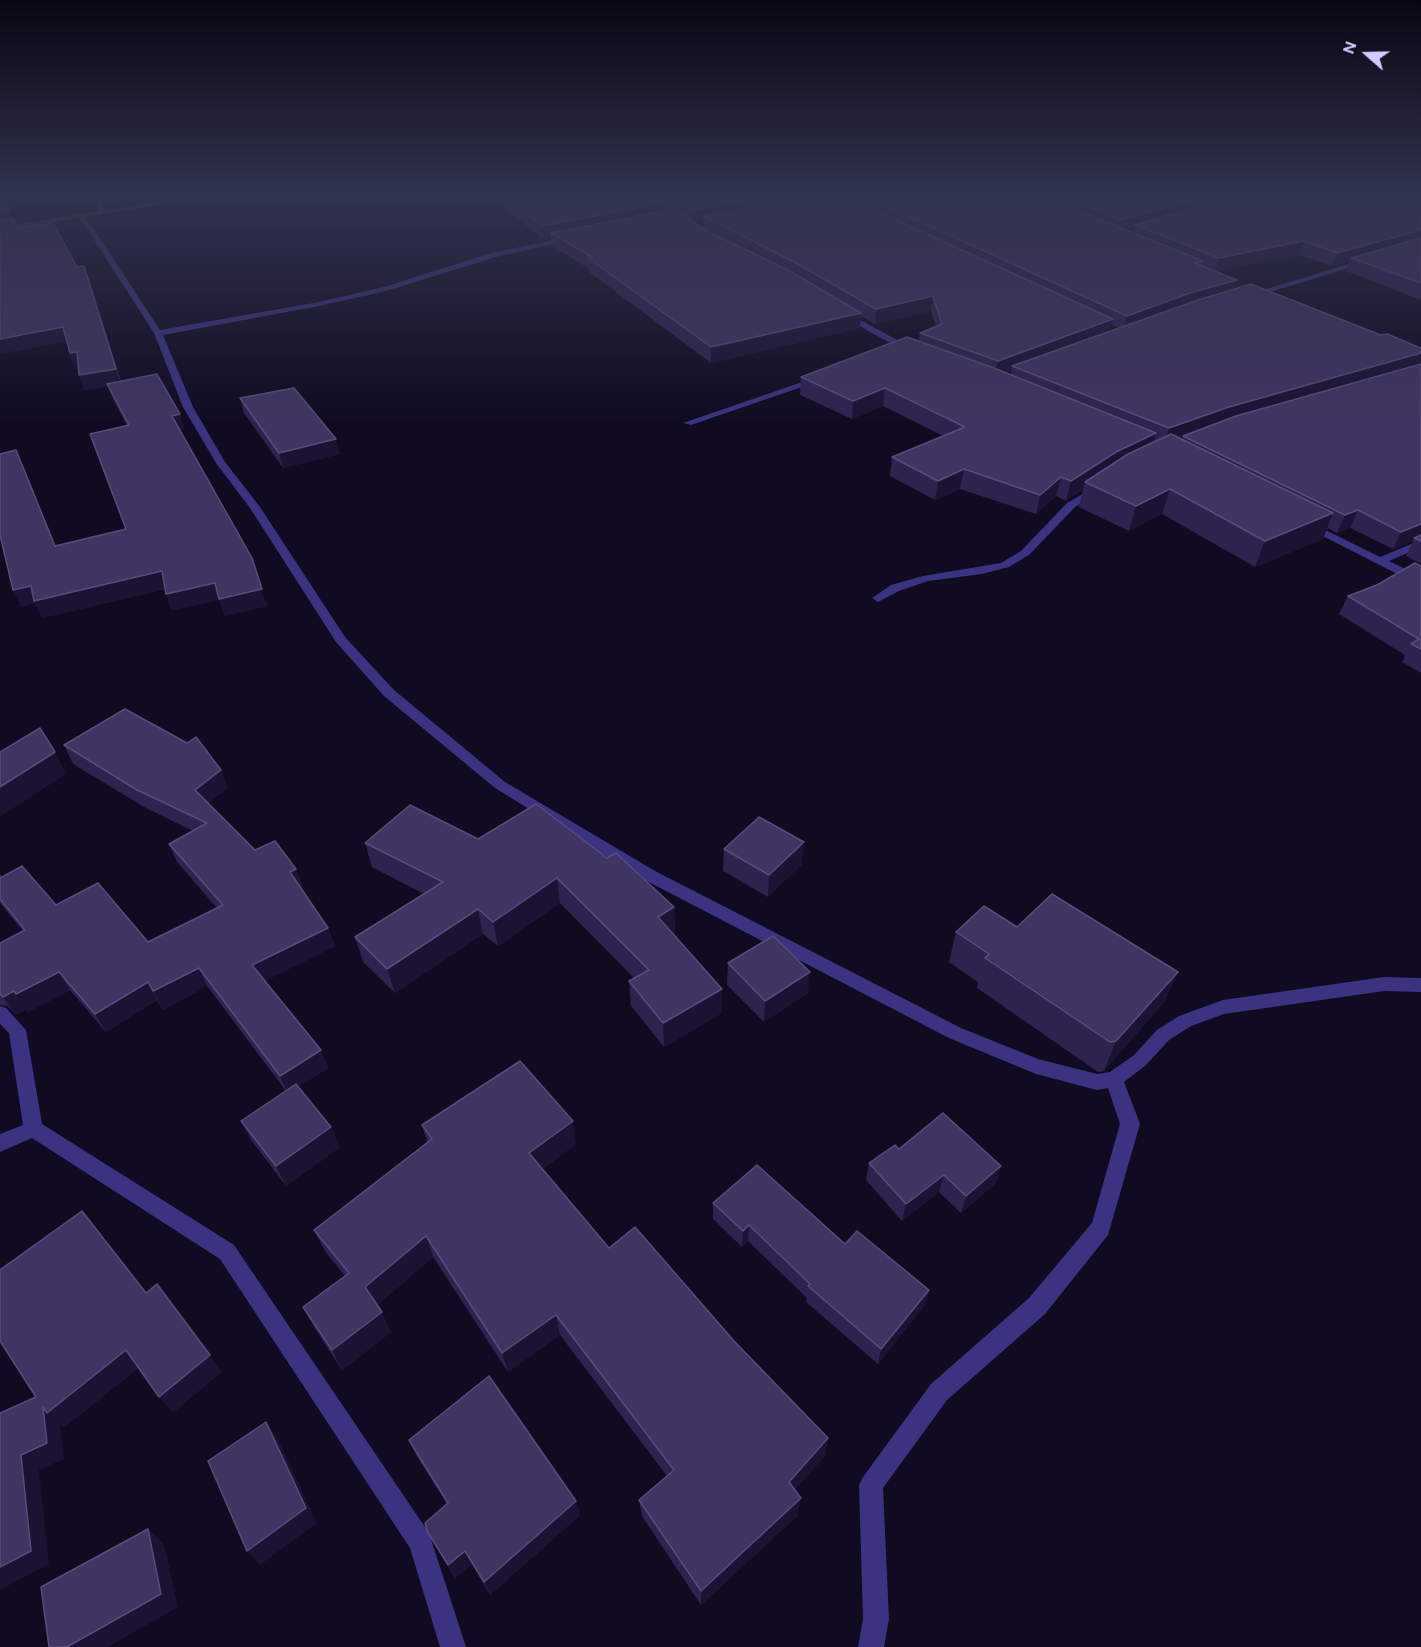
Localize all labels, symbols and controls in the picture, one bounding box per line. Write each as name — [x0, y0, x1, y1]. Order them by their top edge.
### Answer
north arrow — [1337, 24, 1397, 84]
text: N — [1338, 39, 1361, 57]

